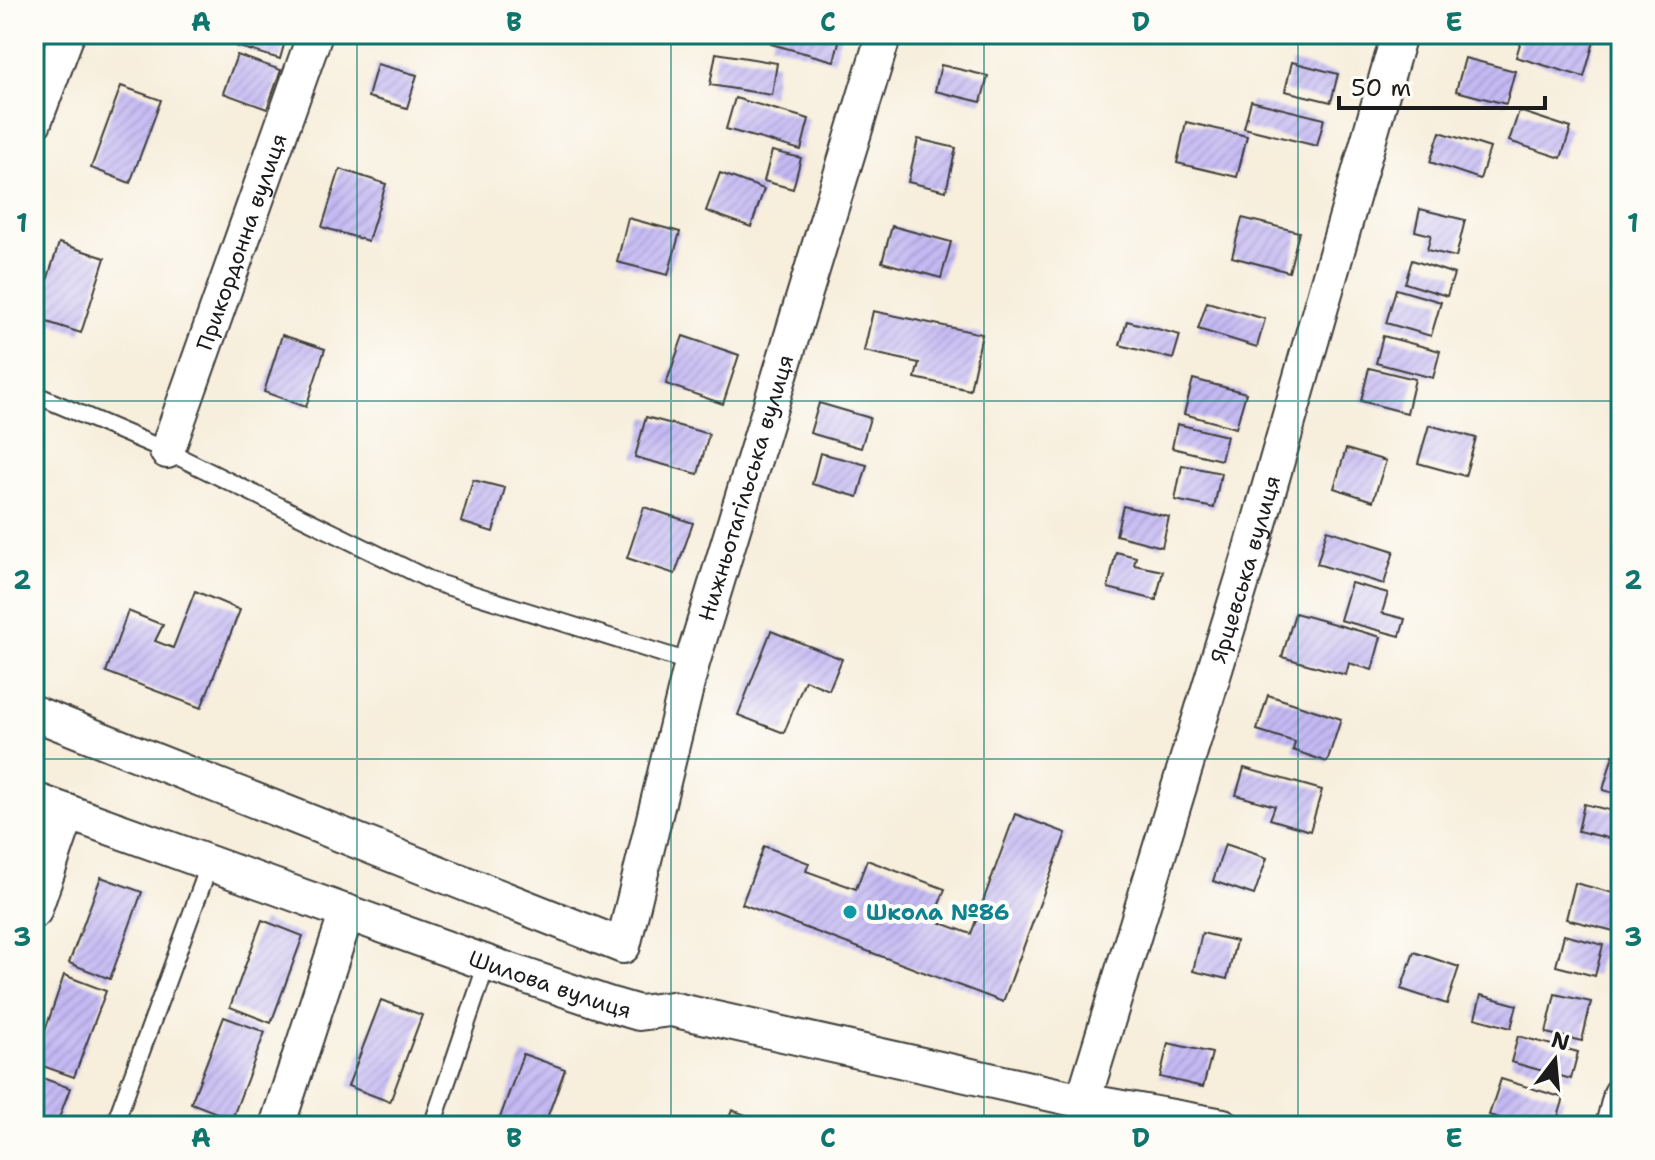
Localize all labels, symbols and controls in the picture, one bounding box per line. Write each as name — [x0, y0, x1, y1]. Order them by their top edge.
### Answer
text: A — [191, 4, 211, 39]
text: B — [506, 4, 522, 39]
text: C — [820, 4, 836, 39]
text: D — [1132, 4, 1150, 39]
text: E — [1445, 4, 1463, 39]
scale bar — [1339, 60, 1545, 110]
text: 50 m — [1351, 72, 1411, 104]
street label: Прикордонна вулиця — [190, 130, 294, 354]
text: 1 — [16, 205, 28, 240]
text: 1 — [1627, 205, 1639, 240]
street label: Нижньотагільська вулиця — [692, 351, 800, 625]
street label: Ярцевська вулиця — [1204, 472, 1287, 667]
text: 2 — [13, 562, 31, 597]
text: 2 — [1624, 562, 1642, 597]
place label: Школа №86 — [866, 898, 1009, 927]
marker: Школа №86 — [841, 903, 859, 921]
text: 3 — [13, 919, 31, 954]
text: 3 — [1624, 919, 1642, 954]
street label: Шилова вулиця — [465, 944, 635, 1025]
north arrow — [1515, 1020, 1595, 1100]
text: N — [1548, 1025, 1573, 1058]
text: A — [191, 1120, 211, 1155]
text: B — [506, 1120, 522, 1155]
text: C — [820, 1120, 836, 1155]
text: D — [1132, 1120, 1150, 1155]
text: E — [1445, 1120, 1463, 1155]

